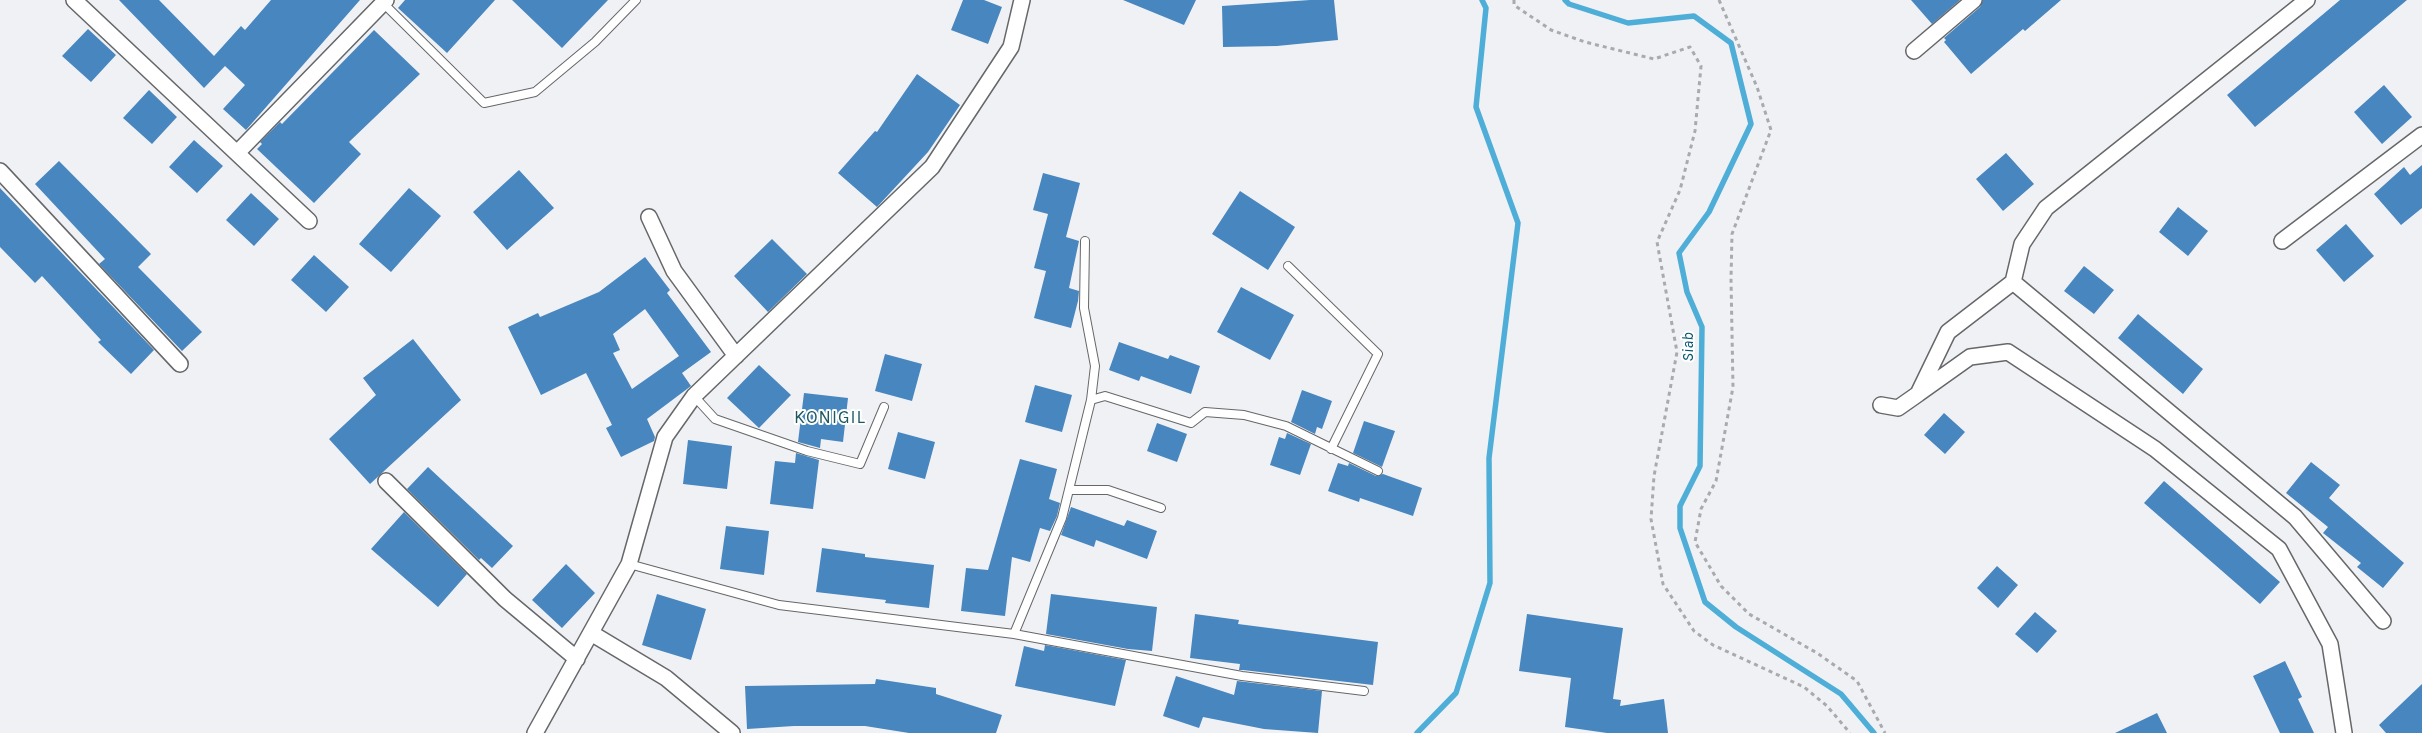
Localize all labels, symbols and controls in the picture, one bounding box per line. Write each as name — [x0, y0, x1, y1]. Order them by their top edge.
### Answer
water label: Siab — [1678, 332, 1698, 362]
district label: KONIGIL — [793, 407, 867, 429]

